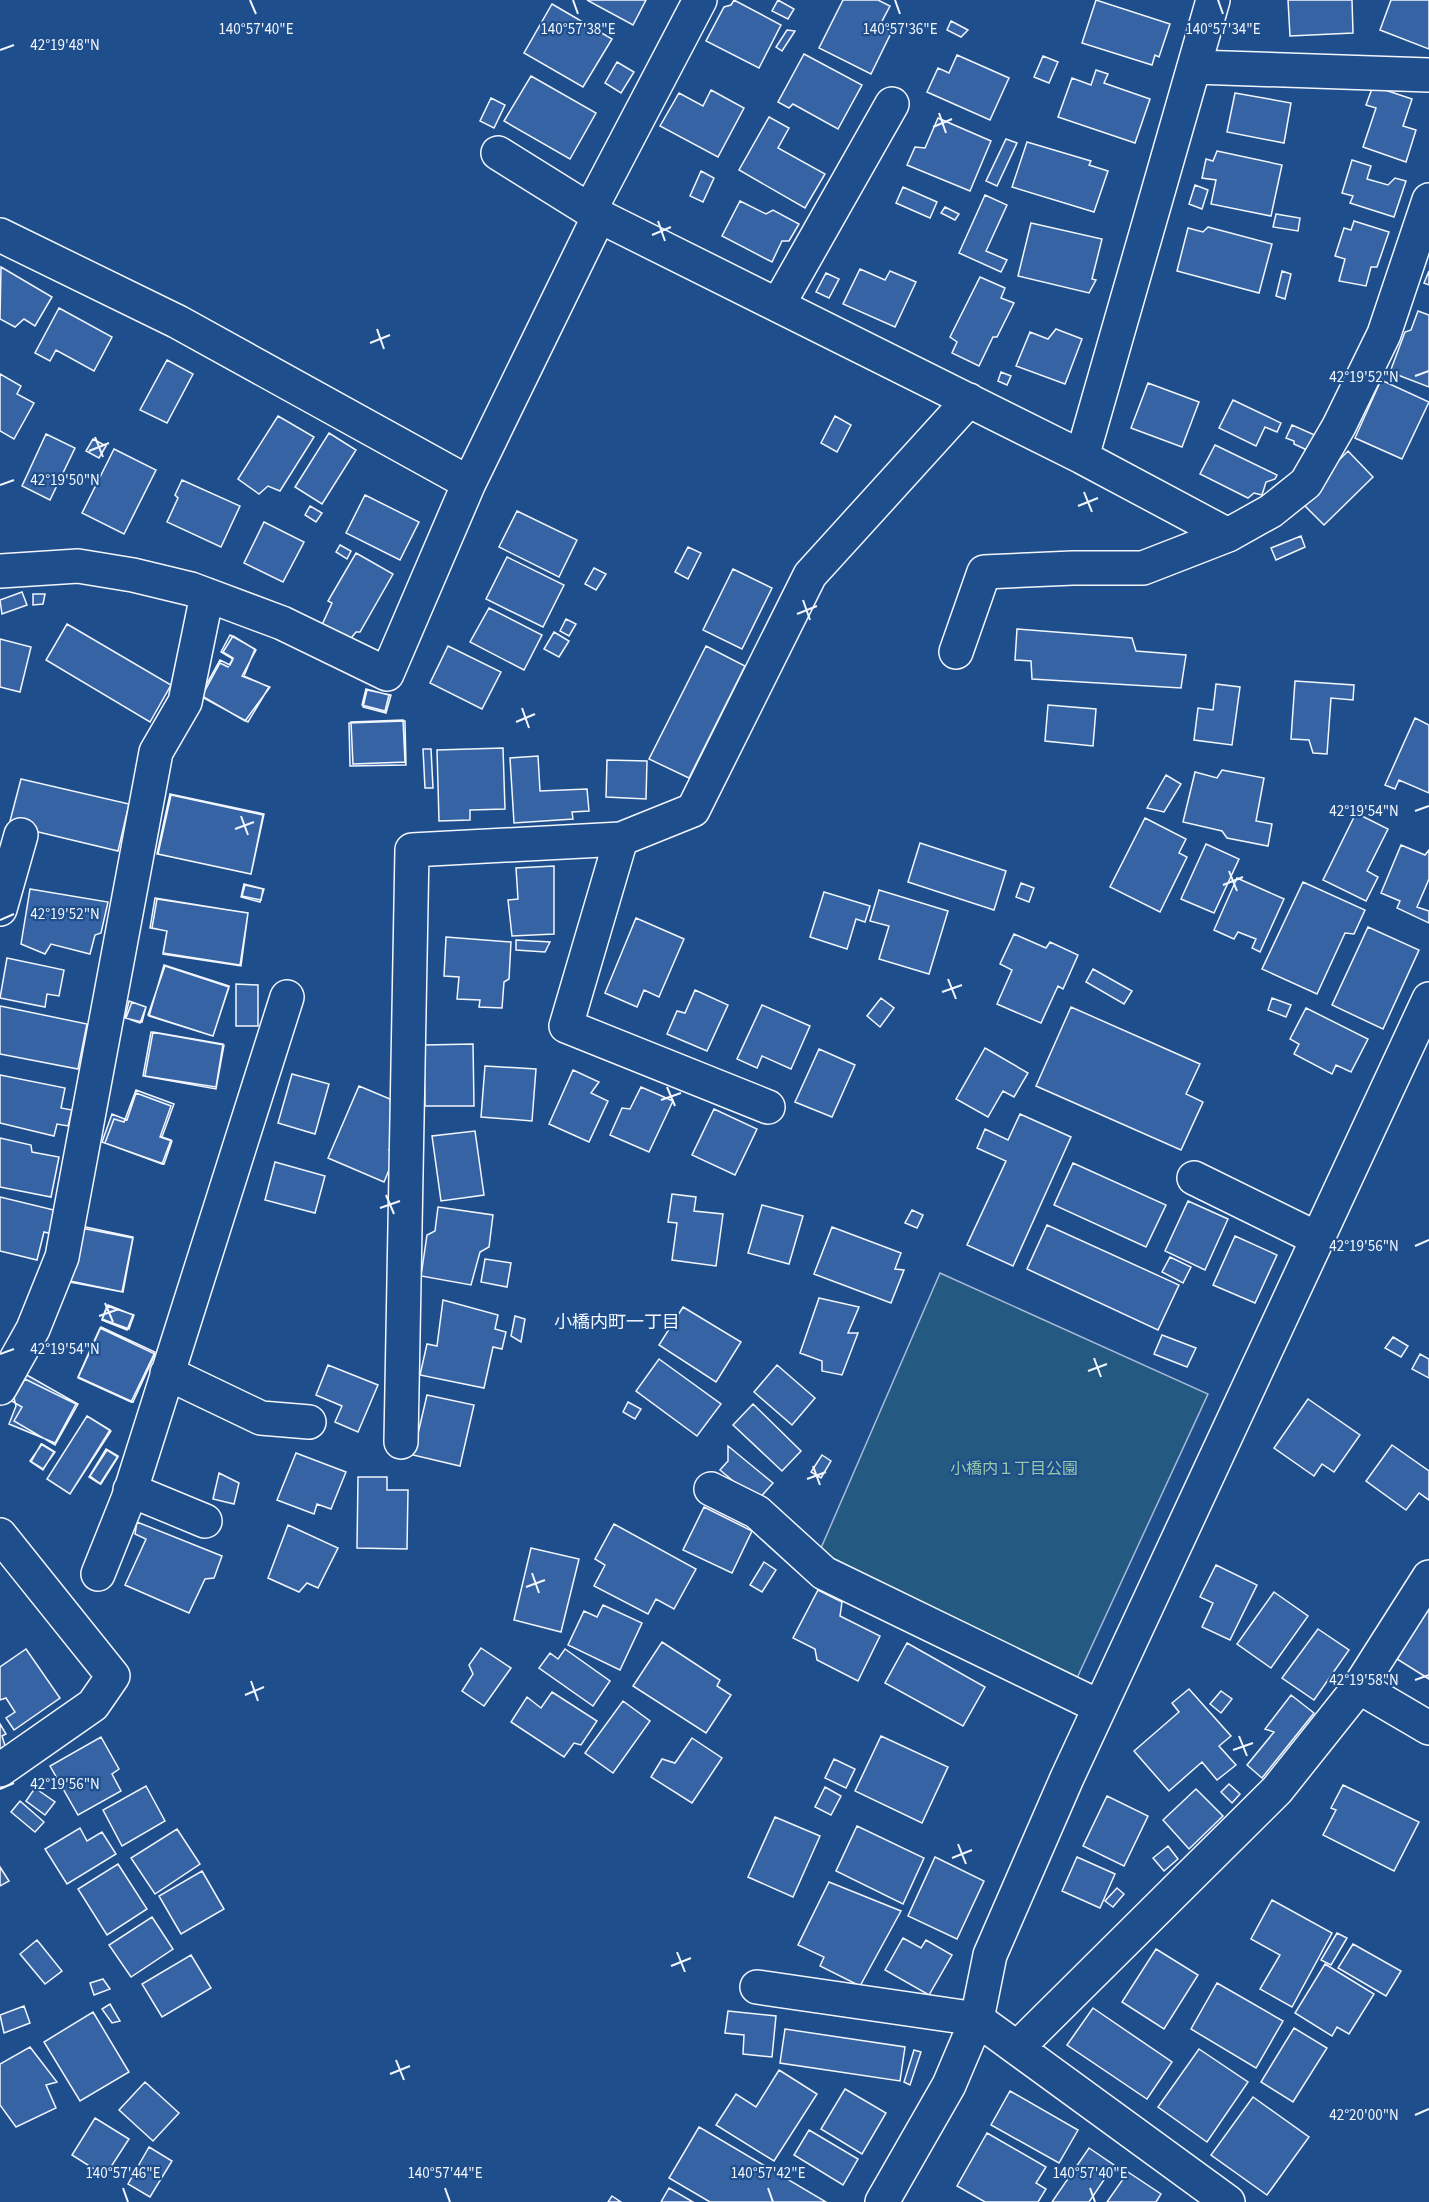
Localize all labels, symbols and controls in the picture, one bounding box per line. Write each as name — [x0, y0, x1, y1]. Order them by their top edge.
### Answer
text: 140°57'40"E — [218, 19, 294, 40]
text: 140°57'38"E — [540, 19, 616, 40]
text: 140°57'36"E — [862, 19, 938, 40]
text: 140°57'34"E — [1185, 19, 1261, 40]
text: 42°19'48"N — [30, 35, 100, 56]
text: 42°19'52"N — [1329, 367, 1399, 388]
text: 42°19'50"N — [30, 470, 100, 491]
text: 42°19'54"N — [1329, 801, 1399, 822]
text: 42°19'52"N — [30, 904, 100, 925]
text: 42°19'56"N — [1329, 1236, 1399, 1257]
district label: 小橋内町一丁目 — [554, 1310, 680, 1335]
text: 42°19'54"N — [30, 1339, 100, 1360]
park label: 小橋内１丁目公園 — [950, 1458, 1078, 1480]
text: 42°19'58"N — [1329, 1670, 1399, 1691]
text: 42°19'56"N — [30, 1774, 100, 1795]
text: 42°20'00"N — [1329, 2105, 1399, 2126]
text: 140°57'46"E — [85, 2163, 161, 2184]
text: 140°57'44"E — [407, 2163, 483, 2184]
text: 140°57'42"E — [730, 2163, 806, 2184]
text: 140°57'40"E — [1052, 2163, 1128, 2184]

